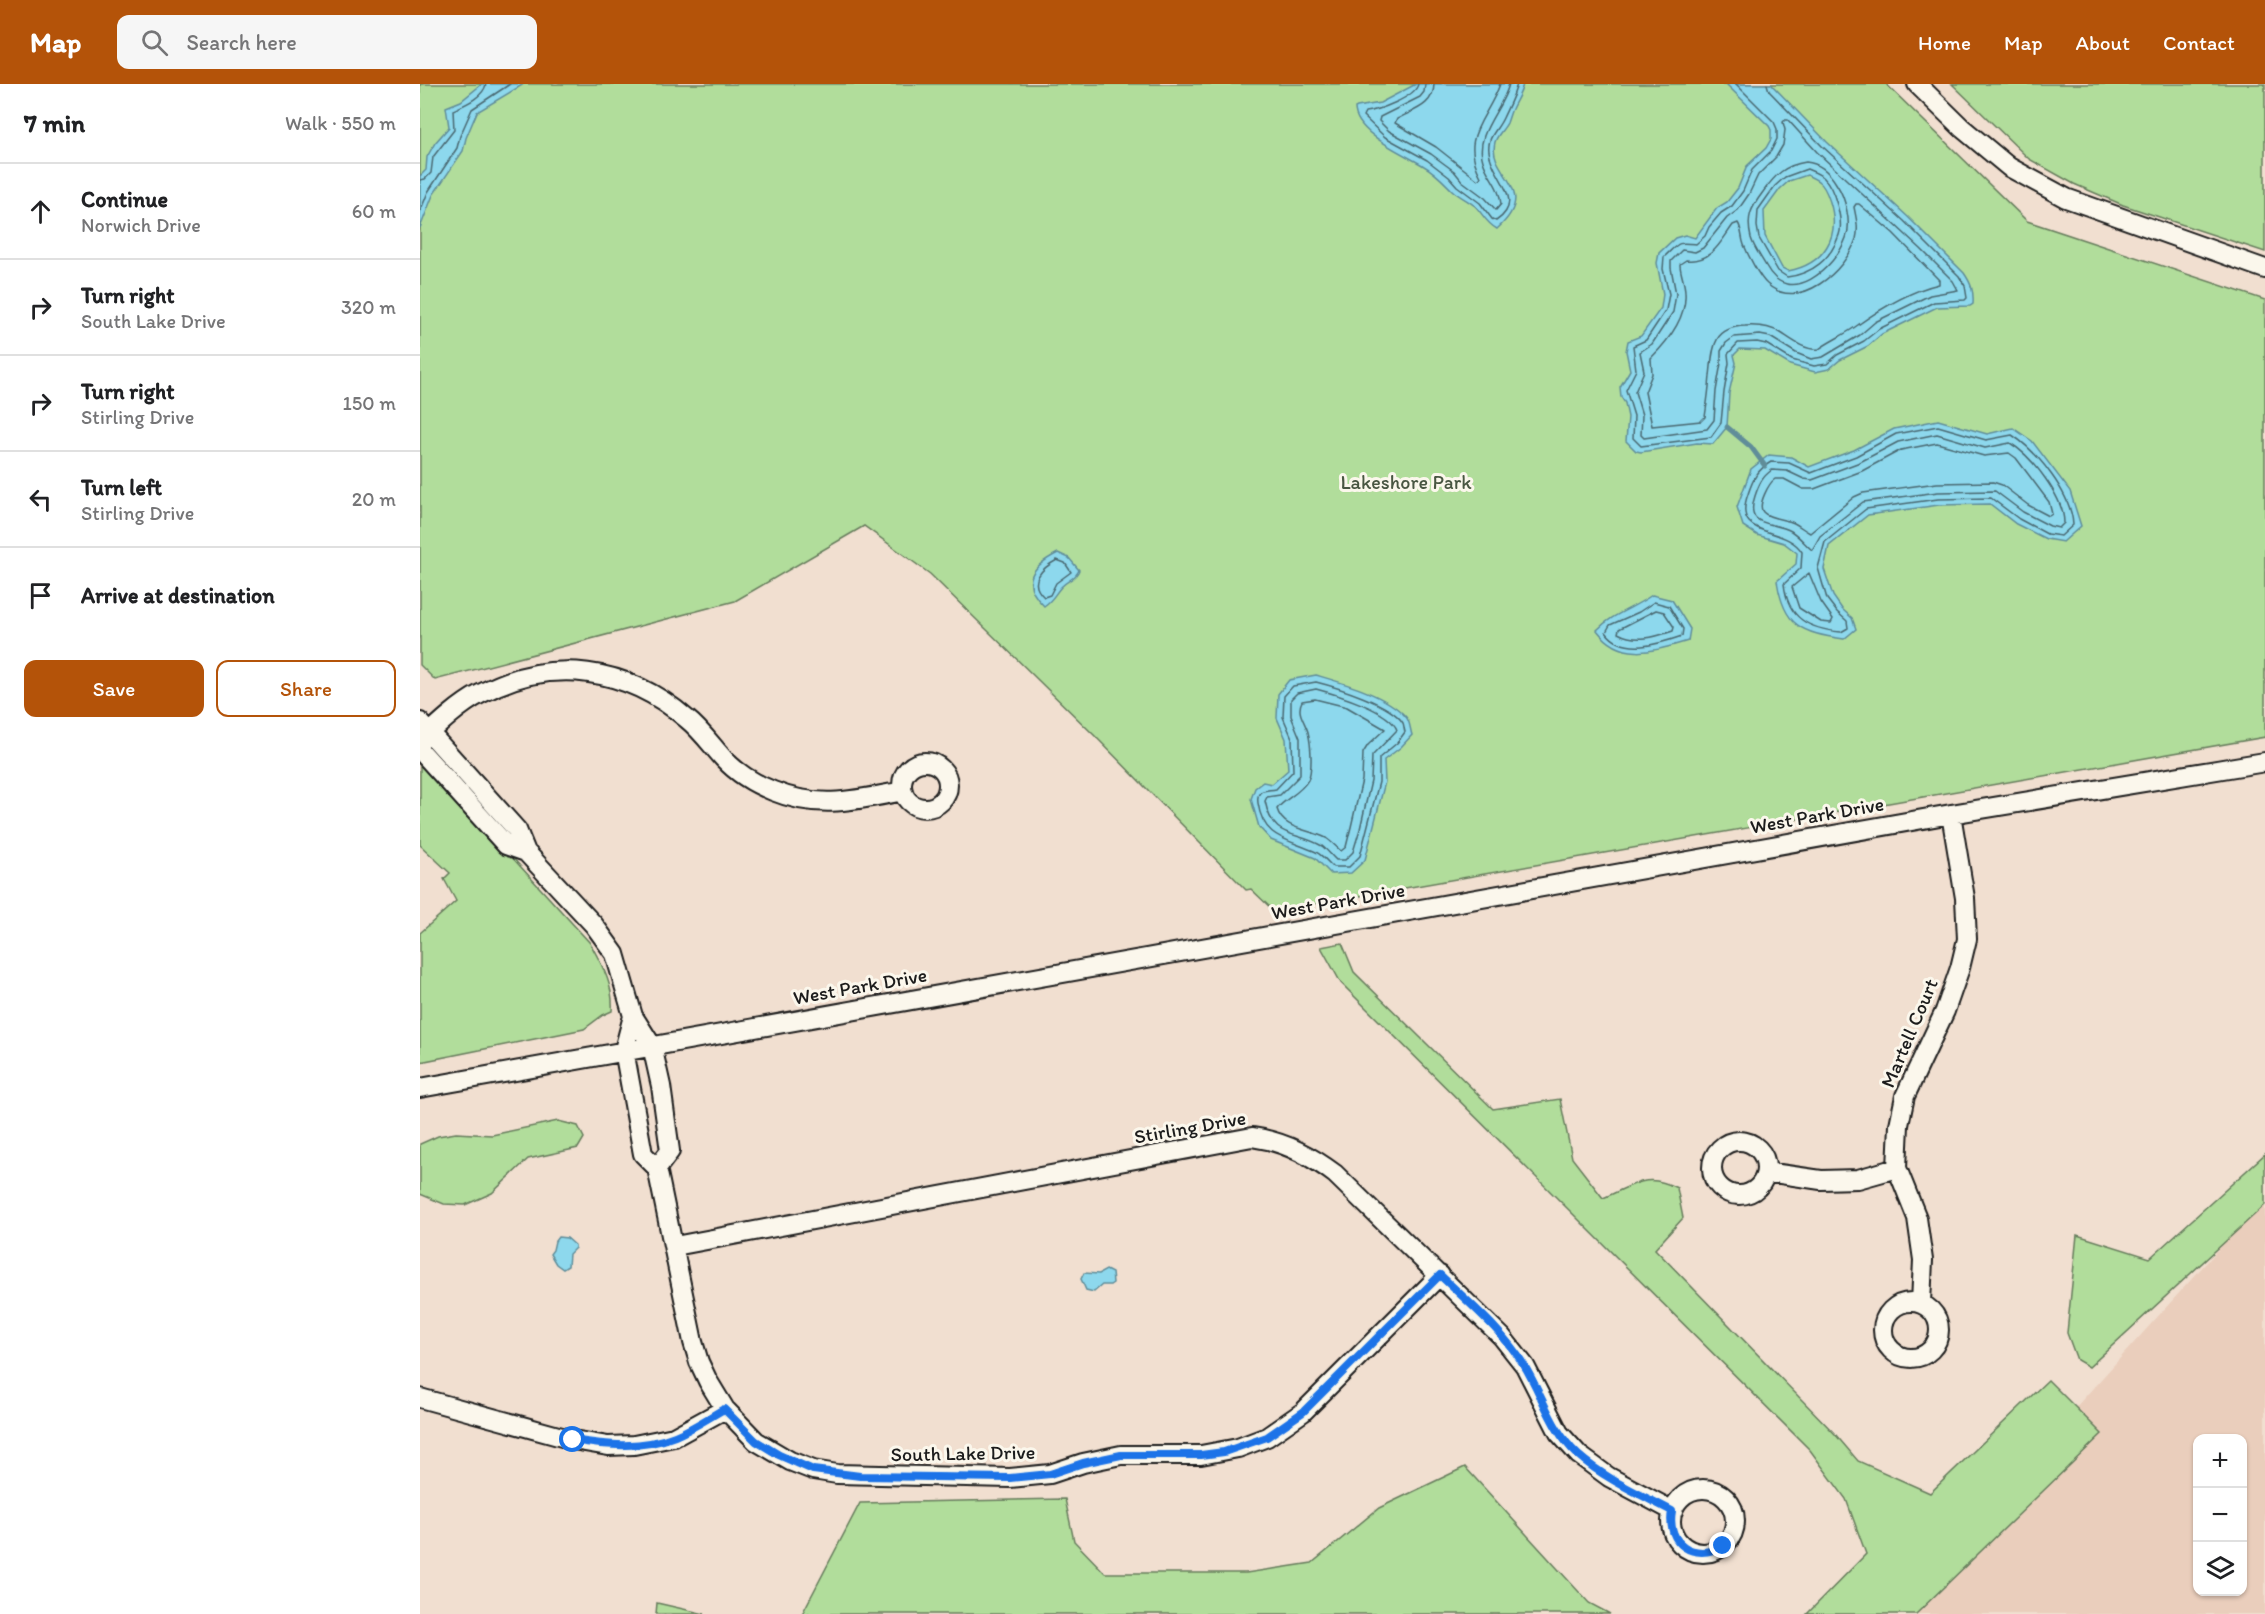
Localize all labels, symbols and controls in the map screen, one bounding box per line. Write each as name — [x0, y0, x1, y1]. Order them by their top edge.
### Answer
search box — [117, 15, 537, 69]
text: Map — [30, 25, 81, 59]
icon: search — [138, 26, 171, 59]
text: Search here — [186, 29, 297, 56]
text: Home — [1918, 30, 1971, 55]
text: Map — [2004, 30, 2043, 55]
text: About — [2076, 30, 2130, 55]
text: Contact — [2163, 30, 2235, 55]
text: 7 min — [24, 107, 85, 139]
text: Walk · 550 m — [285, 111, 396, 135]
text: Continue — [81, 186, 168, 213]
icon: ahead — [24, 195, 57, 228]
text: 60 m — [352, 199, 396, 223]
text: Norwich Drive — [81, 213, 201, 237]
text: Turn right — [81, 282, 175, 309]
icon: right — [24, 291, 57, 324]
text: 320 m — [341, 295, 396, 319]
text: South Lake Drive — [81, 309, 226, 333]
text: Turn right — [81, 378, 175, 405]
icon: right — [24, 387, 57, 420]
text: 150 m — [343, 391, 396, 415]
text: Stirling Drive — [81, 405, 194, 429]
park label: Lakeshore Park — [1340, 470, 1472, 494]
text: Turn left — [81, 474, 162, 501]
icon: left — [24, 483, 57, 516]
text: 20 m — [352, 487, 396, 511]
text: Stirling Drive — [81, 501, 194, 525]
icon: arrive — [24, 579, 57, 612]
text: Arrive at destination — [81, 582, 275, 609]
button: Save — [24, 660, 204, 717]
button: Share — [216, 660, 396, 717]
street label: West Park Drive — [1748, 791, 1886, 839]
street label: West Park Drive — [1269, 877, 1407, 925]
street label: West Park Drive — [791, 962, 929, 1010]
street label: Martell Court — [1875, 975, 1943, 1091]
street label: Stirling Drive — [1132, 1105, 1248, 1149]
route start — [559, 1426, 585, 1452]
map controls — [2193, 1434, 2247, 1596]
button: + — [2193, 1434, 2247, 1488]
street label: South Lake Drive — [890, 1440, 1036, 1466]
button: − — [2193, 1488, 2247, 1542]
route end — [1709, 1532, 1735, 1558]
button: layers — [2193, 1542, 2247, 1596]

